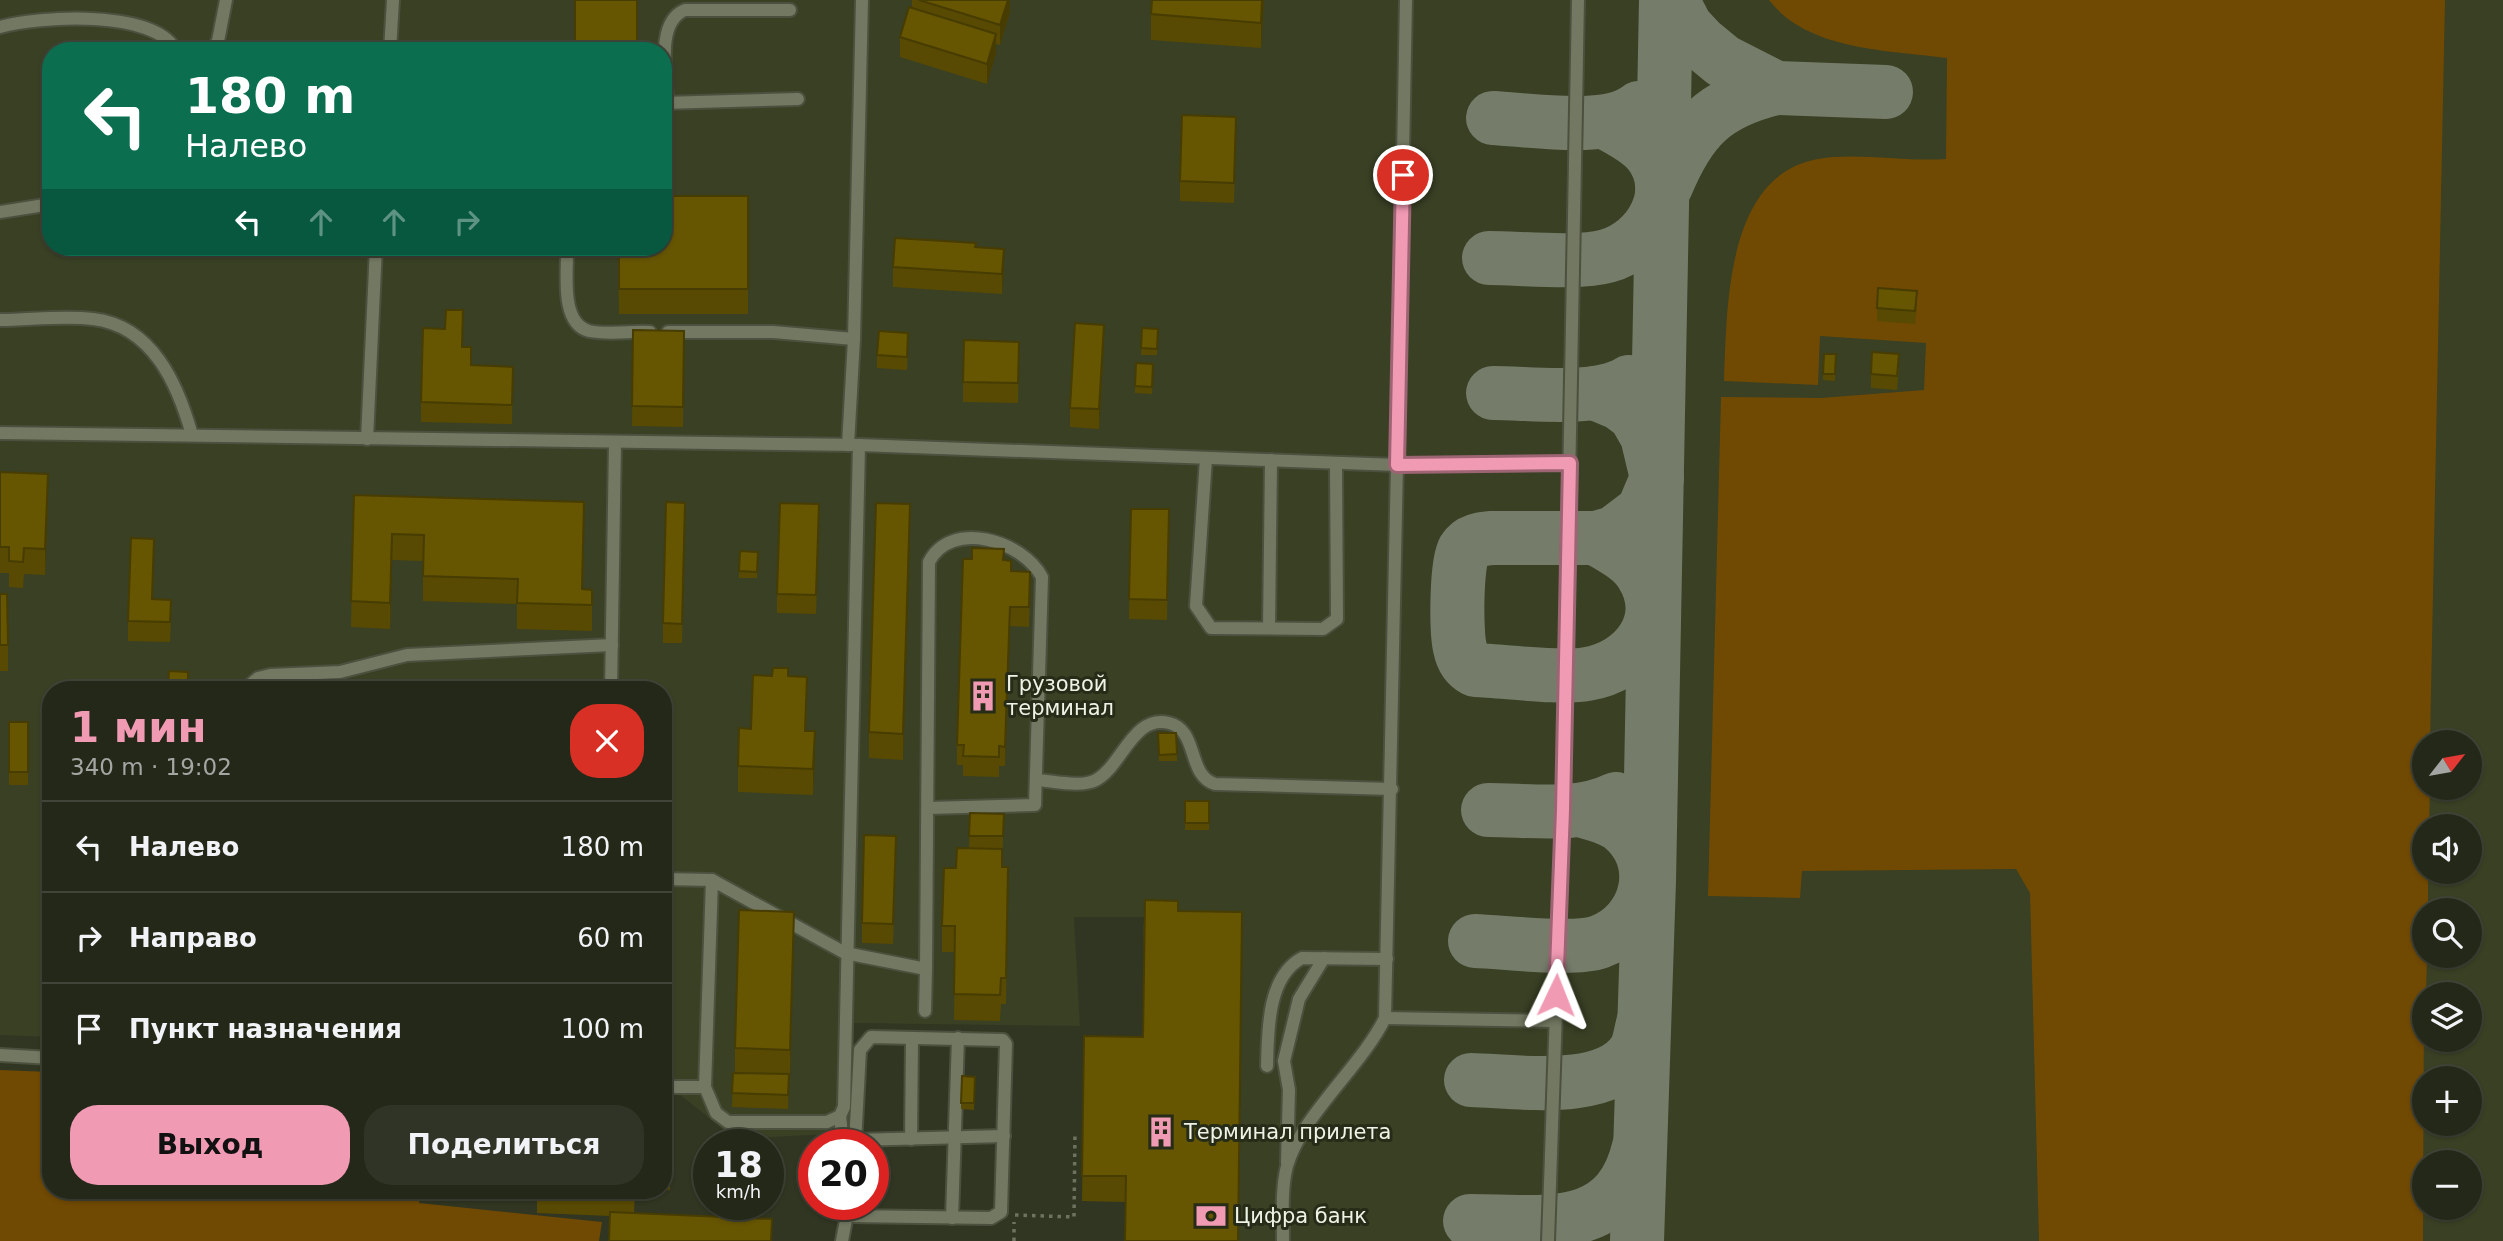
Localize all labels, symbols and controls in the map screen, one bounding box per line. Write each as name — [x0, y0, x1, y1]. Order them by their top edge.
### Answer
text: 180 m — [185, 68, 355, 125]
icon: left — [70, 70, 161, 161]
text: Налево — [185, 127, 307, 165]
pin — [1373, 145, 1433, 205]
icon: arrive — [1384, 156, 1422, 194]
icon: left — [229, 203, 267, 241]
icon: ahead — [302, 203, 340, 241]
icon: ahead — [375, 203, 413, 241]
icon: right — [448, 203, 486, 241]
place label: Грузовой терминал — [1006, 672, 1114, 720]
building icon: Грузовой терминал — [966, 679, 1000, 713]
text: 1 мин — [70, 703, 207, 752]
button: close — [570, 704, 644, 778]
north arrow — [2412, 730, 2482, 800]
map controls — [2412, 730, 2482, 1220]
text: 340 m · 19:02 — [70, 754, 232, 780]
button: sound — [2412, 814, 2482, 884]
icon: left — [70, 828, 108, 866]
text: Налево — [129, 832, 239, 862]
text: 180 m — [561, 832, 644, 862]
button: search — [2412, 898, 2482, 968]
icon: right — [70, 919, 108, 957]
text: Направо — [129, 923, 257, 953]
text: 60 m — [577, 923, 644, 953]
position arrow — [1519, 958, 1593, 1032]
button: layers — [2412, 982, 2482, 1052]
icon: arrive — [70, 1010, 108, 1048]
text: Пункт назначения — [129, 1014, 402, 1044]
text: 100 m — [561, 1014, 644, 1044]
button: + — [2412, 1066, 2482, 1136]
button: Выход — [70, 1105, 350, 1185]
button: Поделиться — [364, 1105, 644, 1185]
building icon: Терминал прилета — [1144, 1115, 1178, 1149]
place label: Терминал прилета — [1183, 1120, 1391, 1144]
speed limit sign: 20 — [798, 1129, 889, 1220]
text: 18 — [714, 1145, 763, 1185]
button: − — [2412, 1150, 2482, 1220]
text: km/h — [716, 1181, 761, 1202]
bank icon: Цифра банк — [1194, 1199, 1228, 1233]
place label: Цифра банк — [1234, 1204, 1367, 1228]

